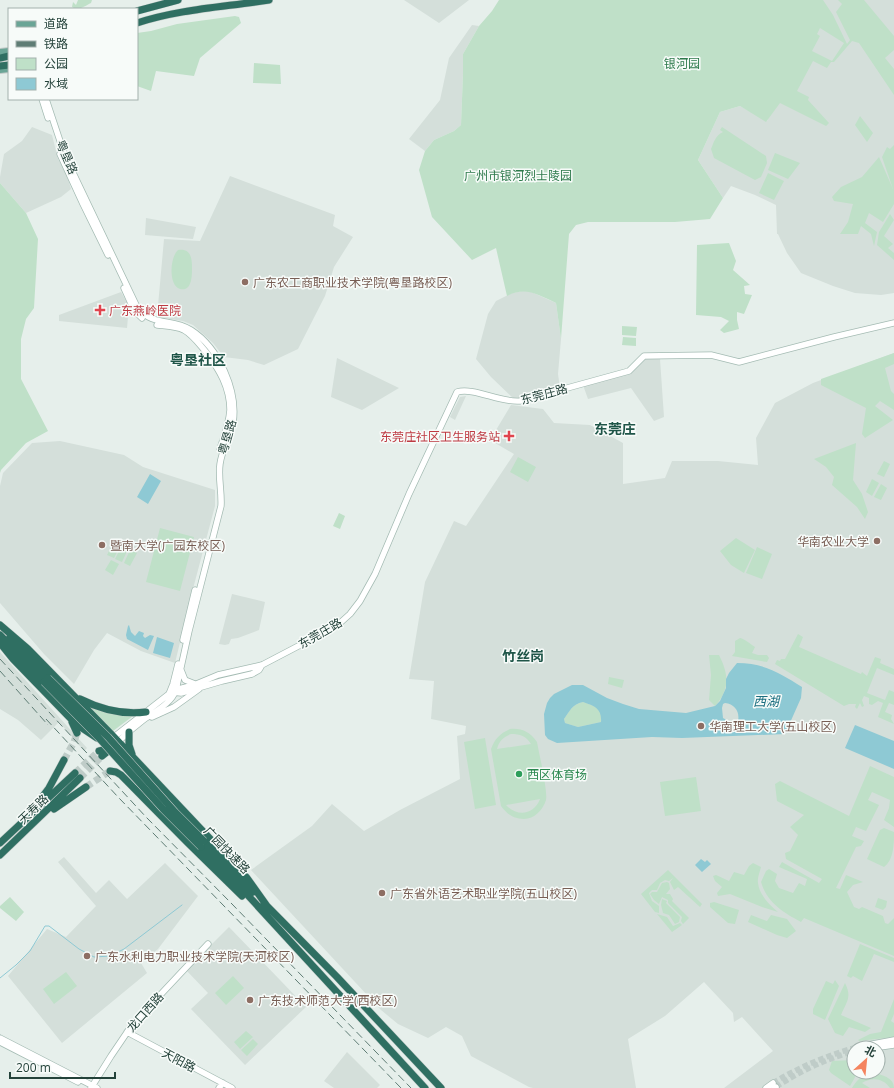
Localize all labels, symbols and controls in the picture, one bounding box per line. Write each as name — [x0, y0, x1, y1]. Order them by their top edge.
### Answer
legend — [8, 8, 138, 100]
text: 道路 — [44, 15, 68, 32]
text: 铁路 — [44, 35, 68, 52]
text: 公园 — [44, 55, 68, 72]
park label: 银河园 — [664, 55, 700, 72]
text: 水域 — [44, 75, 68, 92]
street label: 粤垦路 — [52, 137, 82, 177]
park label: 广州市银河烈士陵园 — [464, 167, 572, 184]
place label: 广东农工商职业技术学院(粤垦路校区) — [253, 274, 453, 291]
marker: 广东农工商职业技术学院(粤垦路校区) — [240, 277, 250, 287]
place label: 广东燕岭医院 — [109, 302, 181, 319]
marker: 广东燕岭医院 — [94, 304, 106, 316]
district label: 粤垦社区 — [170, 350, 226, 369]
street label: 东莞庄路 — [519, 380, 569, 408]
street label: 粤垦路 — [214, 417, 240, 457]
district label: 东莞庄 — [594, 419, 636, 438]
place label: 东莞庄社区卫生服务站 — [380, 428, 500, 445]
marker: 东莞庄社区卫生服务站 — [503, 430, 515, 442]
place label: 华南农业大学 — [797, 533, 869, 550]
marker: 华南农业大学 — [872, 536, 882, 546]
place label: 暨南大学(广园东校区) — [110, 537, 226, 554]
marker: 暨南大学(广园东校区) — [97, 540, 107, 550]
street label: 东莞庄路 — [295, 614, 345, 652]
district label: 竹丝岗 — [502, 646, 544, 665]
water label: 西湖 — [753, 692, 781, 710]
place label: 华南理工大学(五山校区) — [709, 718, 837, 735]
marker: 华南理工大学(五山校区) — [696, 721, 706, 731]
place label: 西区体育场 — [527, 766, 587, 783]
marker: 西区体育场 — [514, 769, 524, 779]
street label: 天寿路 — [14, 790, 52, 828]
street label: 广园快速路 — [200, 823, 254, 877]
place label: 广东省外语艺术职业学院(五山校区) — [390, 885, 578, 902]
marker: 广东省外语艺术职业学院(五山校区) — [377, 888, 387, 898]
place label: 广东水利电力职业技术学院(天河校区) — [95, 948, 295, 965]
marker: 广东水利电力职业技术学院(天河校区) — [82, 951, 92, 961]
street label: 龙口西路 — [123, 988, 167, 1036]
place label: 广东技术师范大学(西校区) — [258, 992, 398, 1009]
marker: 广东技术师范大学(西校区) — [245, 995, 255, 1005]
north arrow — [846, 1040, 886, 1080]
text: 北 — [862, 1041, 879, 1060]
street label: 天阳路 — [159, 1044, 199, 1076]
scale bar — [10, 1054, 115, 1080]
text: 200 m — [16, 1059, 51, 1076]

